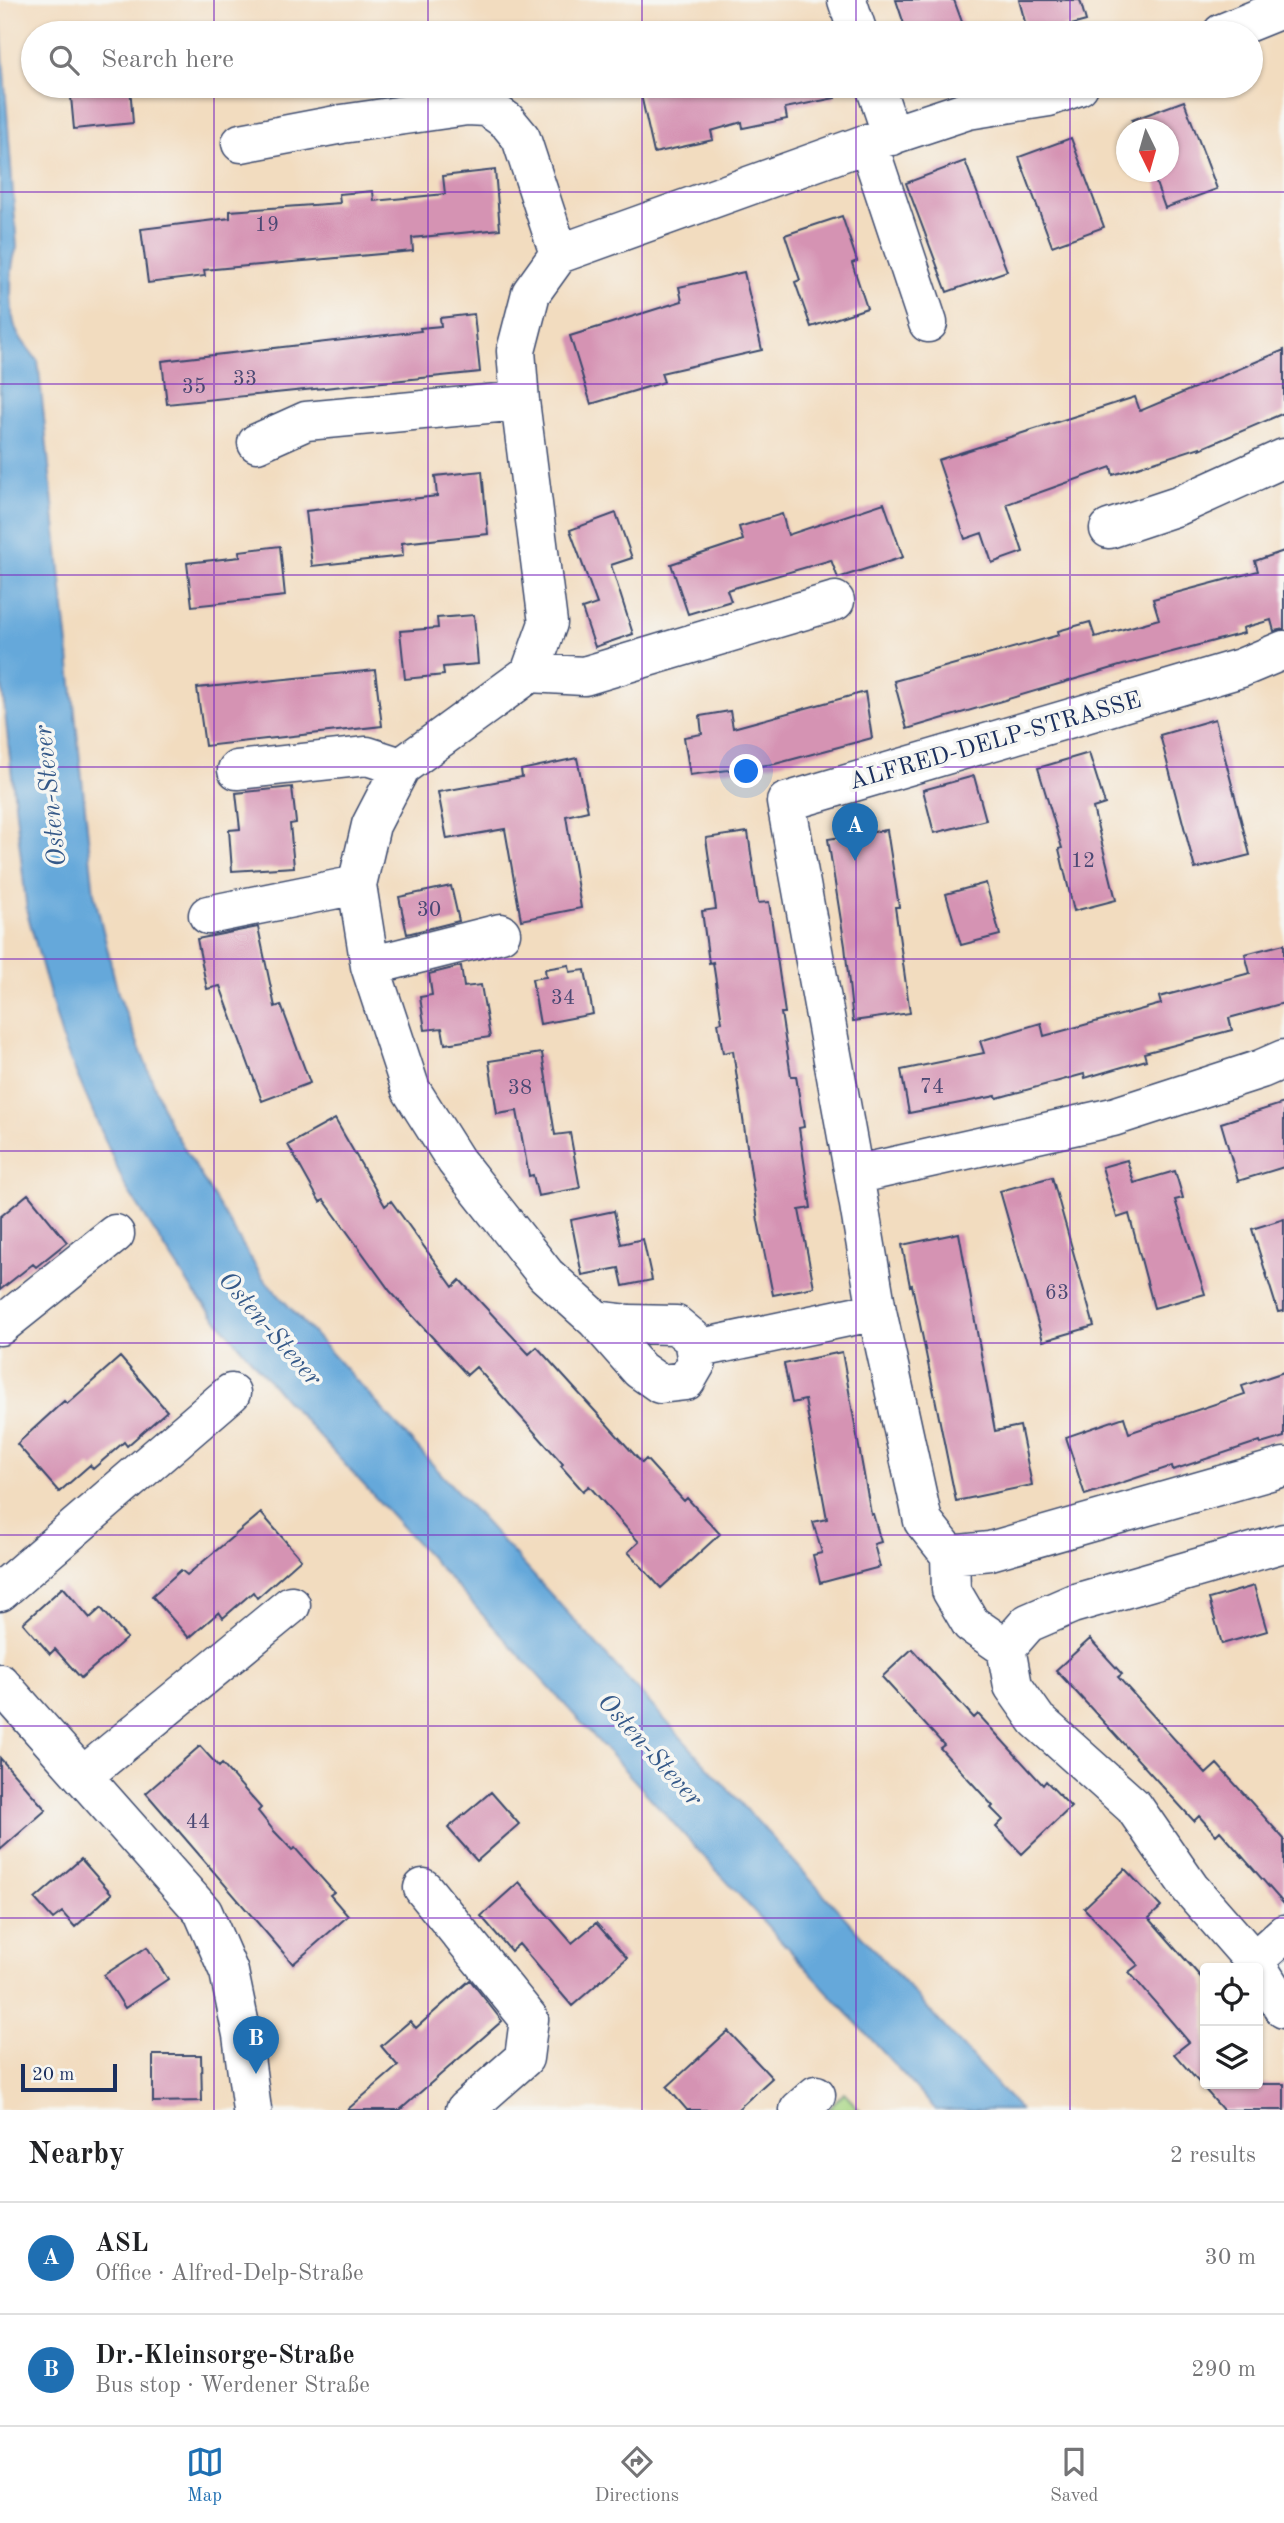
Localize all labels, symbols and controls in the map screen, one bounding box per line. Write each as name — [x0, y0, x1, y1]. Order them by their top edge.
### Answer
search box — [21, 21, 1263, 98]
icon: search — [45, 41, 83, 79]
text: Search here — [101, 47, 234, 73]
north arrow — [1116, 119, 1179, 182]
house number: 19 — [255, 215, 279, 236]
house number: 33 — [233, 369, 257, 390]
house number: 35 — [182, 377, 206, 398]
street label: ALFRED-DELP-STRASSE — [847, 689, 1144, 795]
water label: Osten-Stever — [31, 723, 71, 868]
your location — [729, 754, 763, 788]
pin: A — [832, 803, 878, 861]
house number: 12 — [1071, 851, 1095, 872]
house number: 30 — [417, 900, 441, 921]
house number: 34 — [551, 988, 575, 1009]
house number: 74 — [920, 1077, 944, 1098]
house number: 38 — [508, 1078, 532, 1099]
water label: Osten-Stever — [213, 1267, 326, 1392]
house number: 63 — [1045, 1283, 1069, 1304]
water label: Osten-Stever — [592, 1689, 707, 1812]
house number: 44 — [186, 1812, 210, 1833]
map controls — [1200, 1963, 1263, 2089]
button: locate — [1200, 1963, 1263, 2026]
pin: B — [233, 2016, 279, 2074]
button: layers — [1200, 2026, 1263, 2089]
scale bar — [21, 2061, 117, 2093]
text: 20 m — [32, 2066, 74, 2085]
text: Nearby — [28, 2140, 125, 2170]
text: 2 results — [1170, 2144, 1256, 2167]
text: ASL — [95, 2231, 148, 2257]
text: A — [42, 2246, 60, 2269]
text: 30 m — [1205, 2246, 1256, 2269]
text: Office · Alfred-Delp-Straße — [95, 2262, 364, 2285]
text: Dr.-Kleinsorge-Straße — [95, 2343, 355, 2369]
text: B — [43, 2358, 59, 2381]
text: 290 m — [1191, 2358, 1256, 2381]
text: Bus stop · Werdener Straße — [95, 2374, 370, 2397]
tab: Map — [186, 2443, 224, 2508]
tab: Directions — [595, 2443, 679, 2508]
tab: Saved — [1050, 2443, 1098, 2508]

